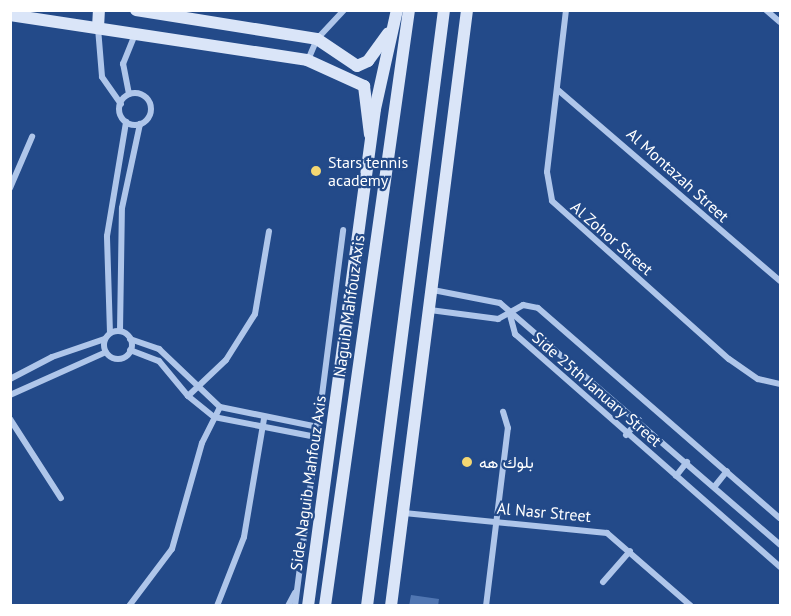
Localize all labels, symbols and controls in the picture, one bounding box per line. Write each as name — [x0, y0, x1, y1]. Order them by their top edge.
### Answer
street label: Al Montazah Street — [623, 124, 733, 226]
place label: Stars tennis academy — [328, 152, 408, 190]
marker: Stars tennis academy — [309, 164, 323, 178]
street label: Al Zohor Street — [567, 197, 657, 279]
street label: Naguib Mahfouz Axis — [329, 233, 369, 379]
street label: Side 25th January Street — [528, 327, 666, 451]
street label: Side Naguib Mahfouz Axis — [286, 394, 330, 572]
place label: بلوك هه — [479, 452, 534, 472]
marker: بلوك هه — [460, 455, 474, 469]
street label: Al Nasr Street — [496, 498, 592, 526]

